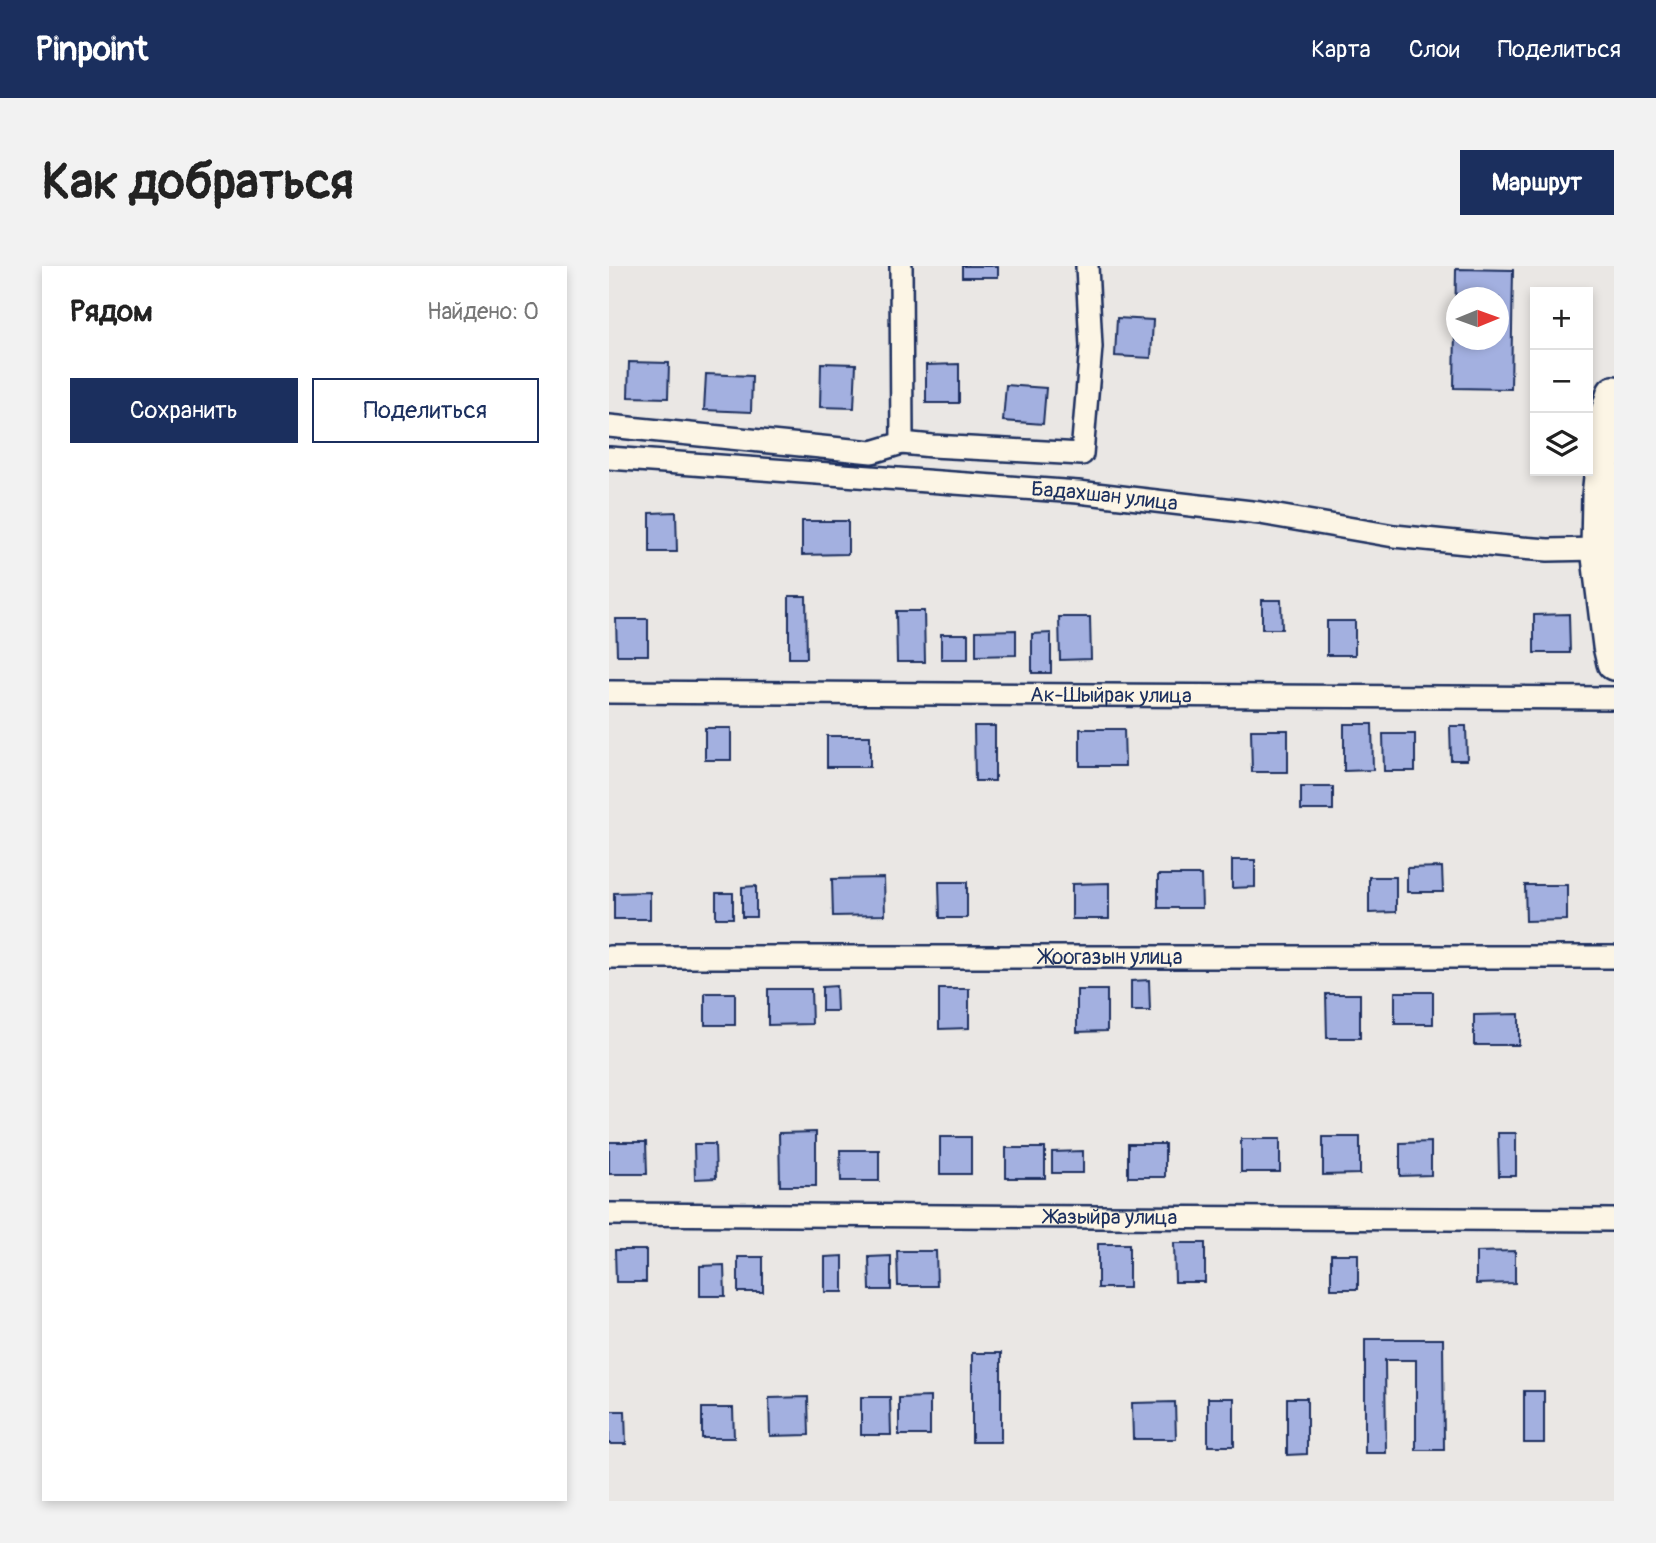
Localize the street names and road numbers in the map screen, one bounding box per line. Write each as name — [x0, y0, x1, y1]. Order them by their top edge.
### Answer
street label: Бадахшан улица — [1030, 476, 1179, 517]
street label: Ак-Шыйрак улица — [1030, 682, 1192, 709]
street label: Жоогазын улица — [1036, 944, 1183, 971]
street label: Жазыйра улица — [1042, 1204, 1177, 1231]

